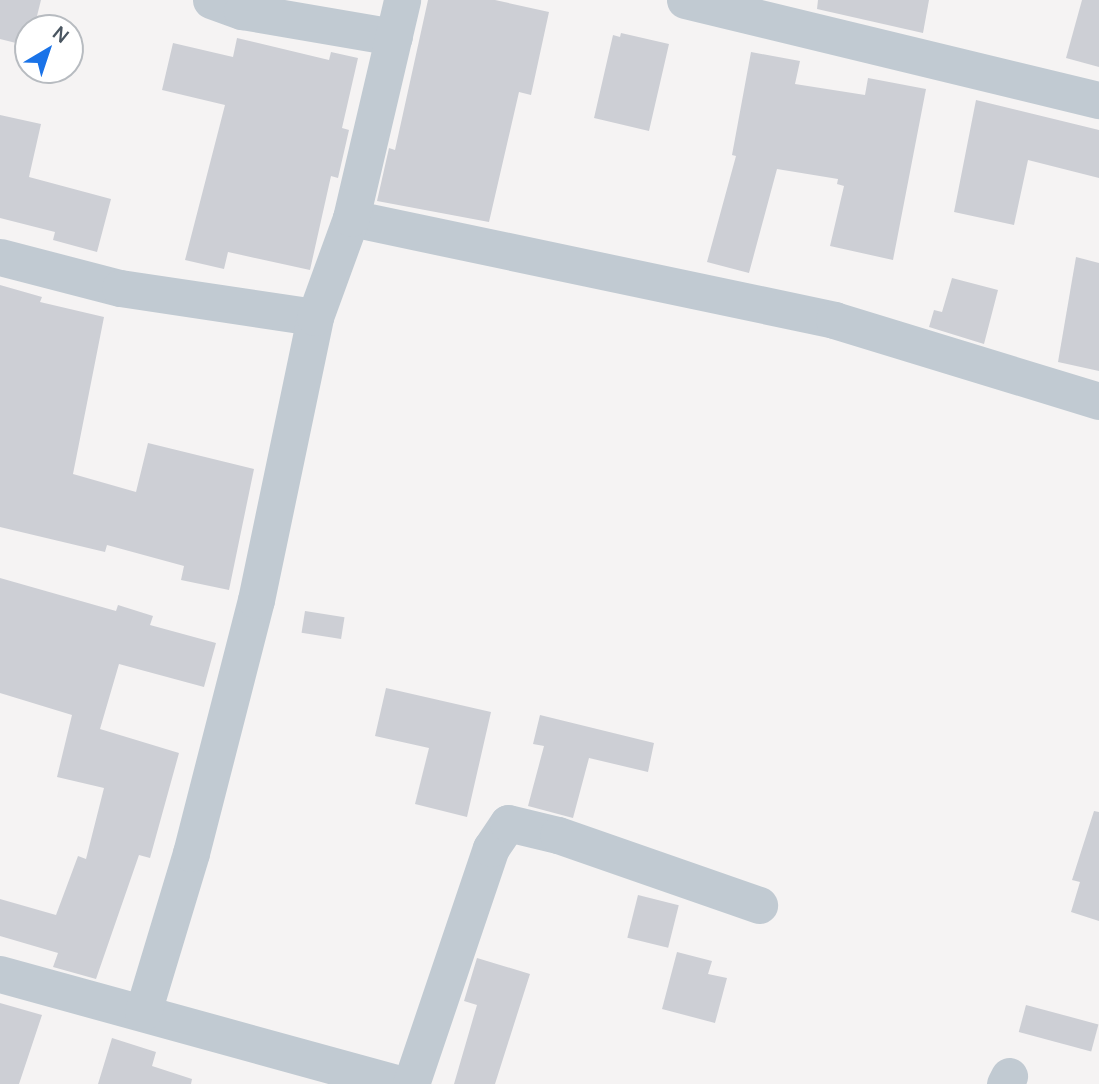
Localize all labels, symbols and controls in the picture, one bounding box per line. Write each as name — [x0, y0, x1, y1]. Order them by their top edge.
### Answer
north arrow — [14, 14, 84, 84]
text: N — [47, 20, 74, 49]

